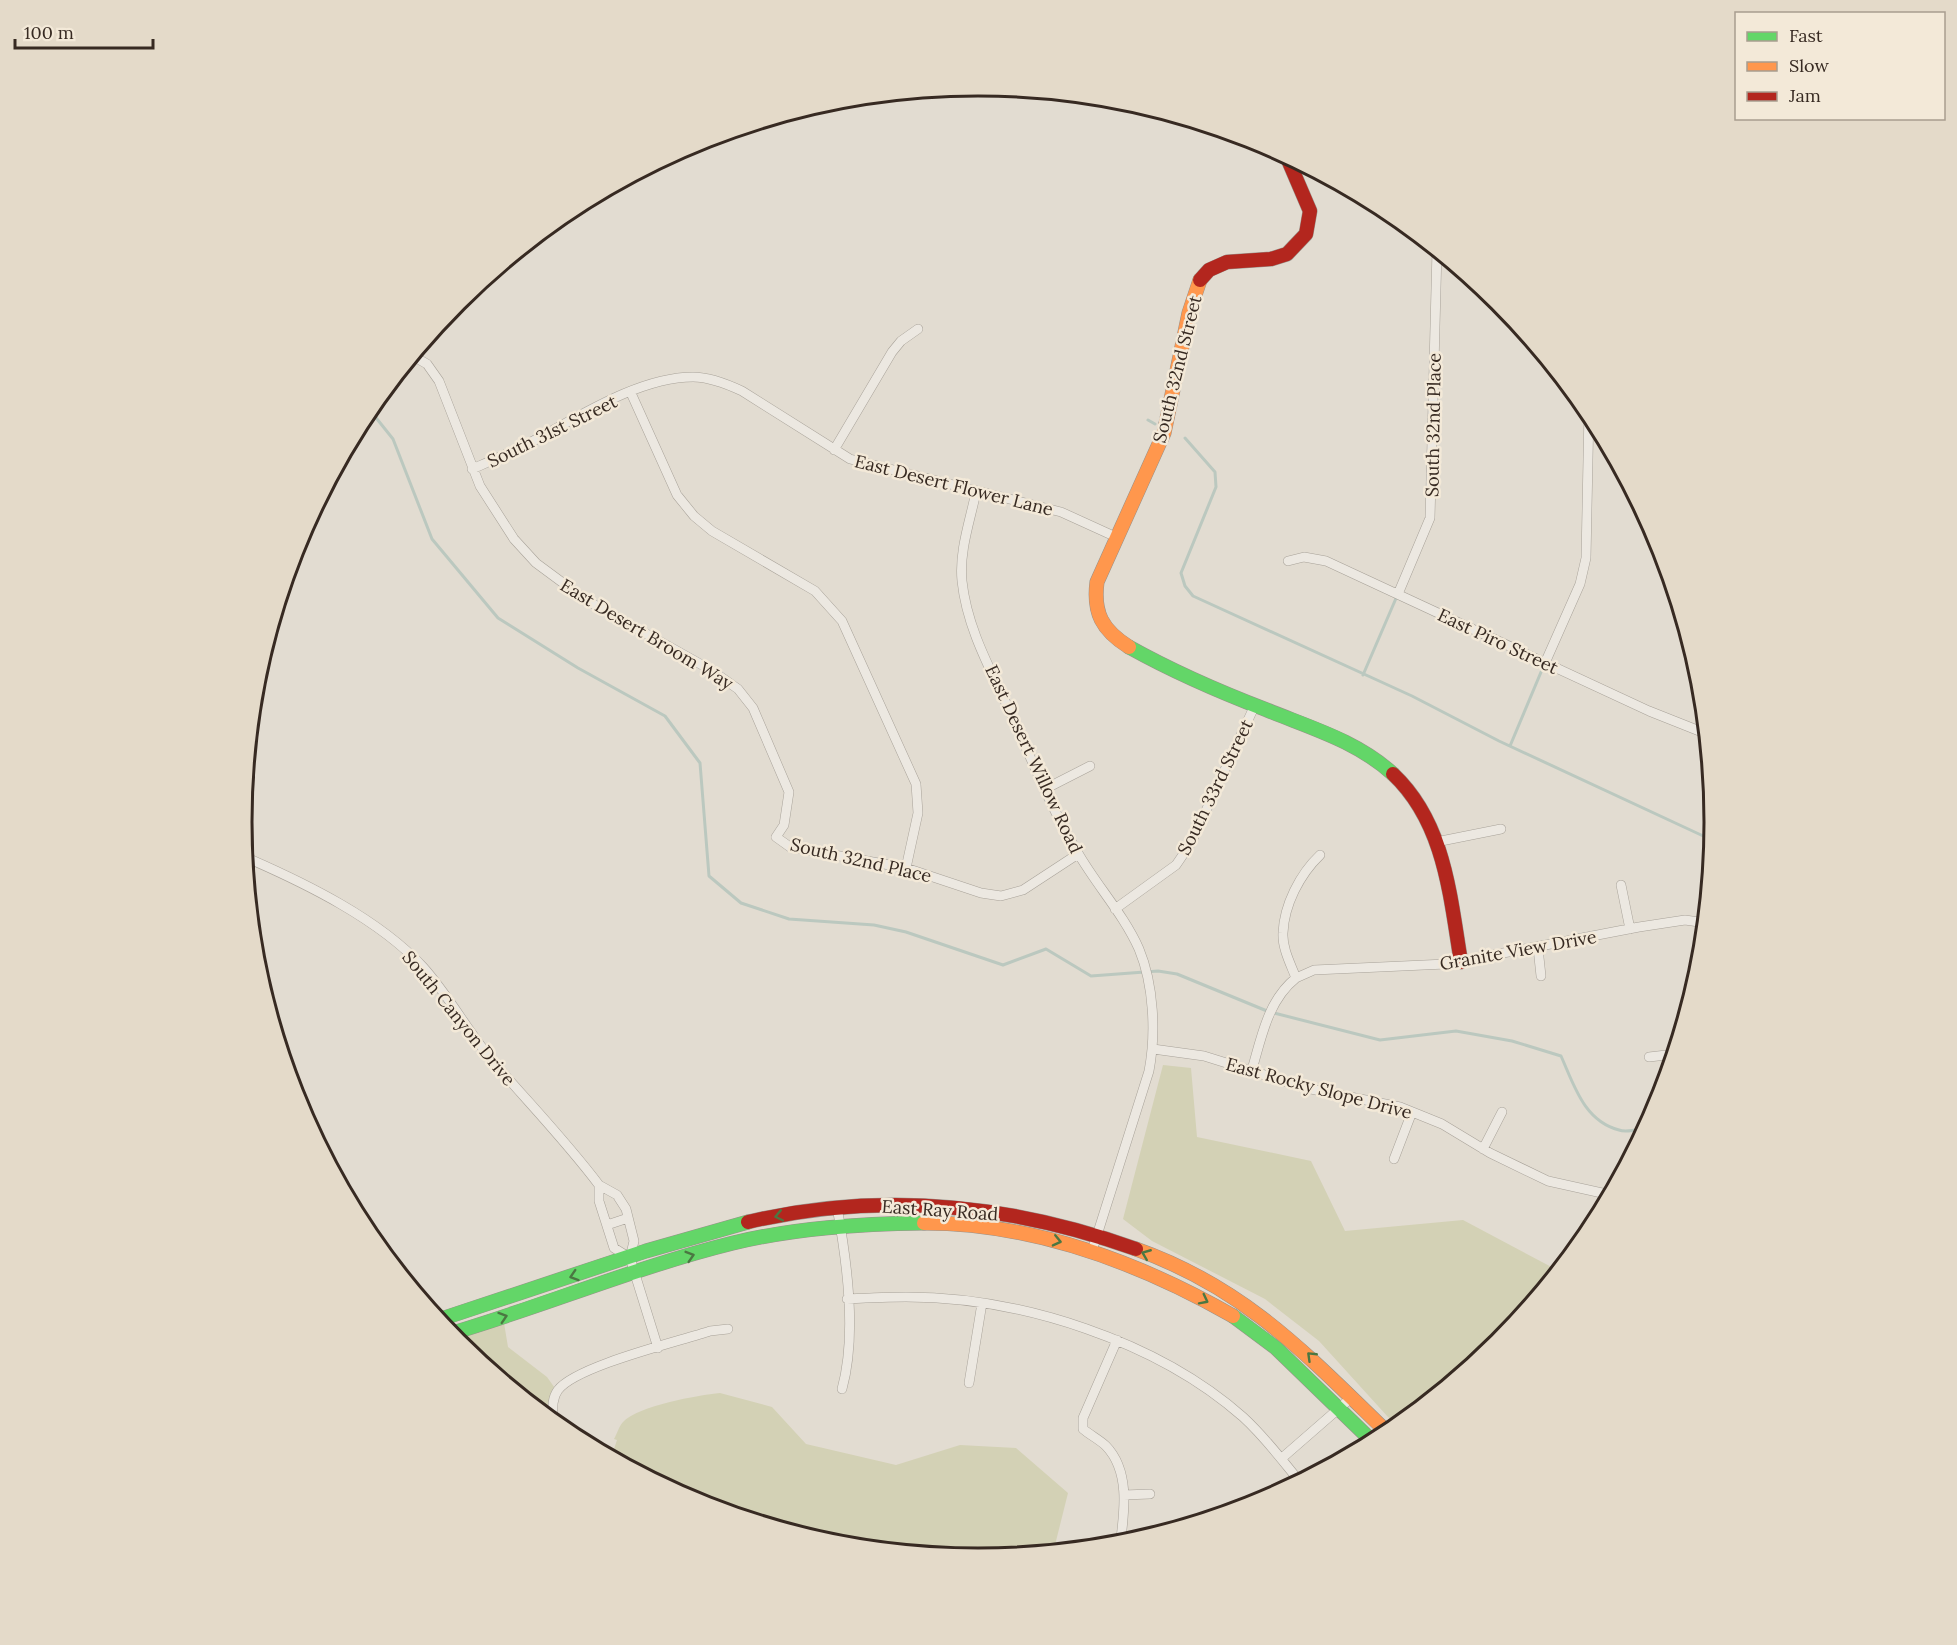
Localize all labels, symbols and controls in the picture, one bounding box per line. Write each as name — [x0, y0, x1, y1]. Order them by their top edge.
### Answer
scale bar — [15, 12, 153, 50]
legend — [1735, 12, 1945, 120]
text: 100 m — [24, 21, 74, 44]
text: Fast — [1789, 24, 1823, 47]
text: Slow — [1789, 54, 1829, 77]
text: Jam — [1788, 84, 1821, 107]
street label: South 32nd Street — [1148, 293, 1206, 445]
street label: South 32nd Place — [1420, 352, 1446, 497]
street label: South 31st Street — [483, 390, 621, 472]
street label: East Desert Flower Lane — [852, 449, 1056, 521]
street label: East Desert Broom Way — [556, 573, 738, 695]
street label: East Piro Street — [1434, 603, 1562, 679]
street label: East Desert Willow Road — [980, 661, 1088, 857]
street label: South 33rd Street — [1172, 715, 1258, 859]
street label: South 32nd Place — [788, 833, 934, 887]
street label: Granite View Drive — [1438, 925, 1598, 975]
street label: South Canyon Drive — [397, 946, 521, 1090]
street label: East Rocky Slope Drive — [1223, 1052, 1415, 1124]
street label: East Ray Road — [881, 1194, 999, 1226]
one-way arrow — [774, 1209, 784, 1222]
one-way arrow — [1051, 1234, 1061, 1247]
one-way arrow — [1142, 1249, 1153, 1261]
one-way arrow — [684, 1251, 695, 1263]
one-way arrow — [570, 1269, 580, 1281]
one-way arrow — [1197, 1292, 1208, 1304]
one-way arrow — [497, 1312, 508, 1325]
one-way arrow — [1307, 1352, 1317, 1363]

